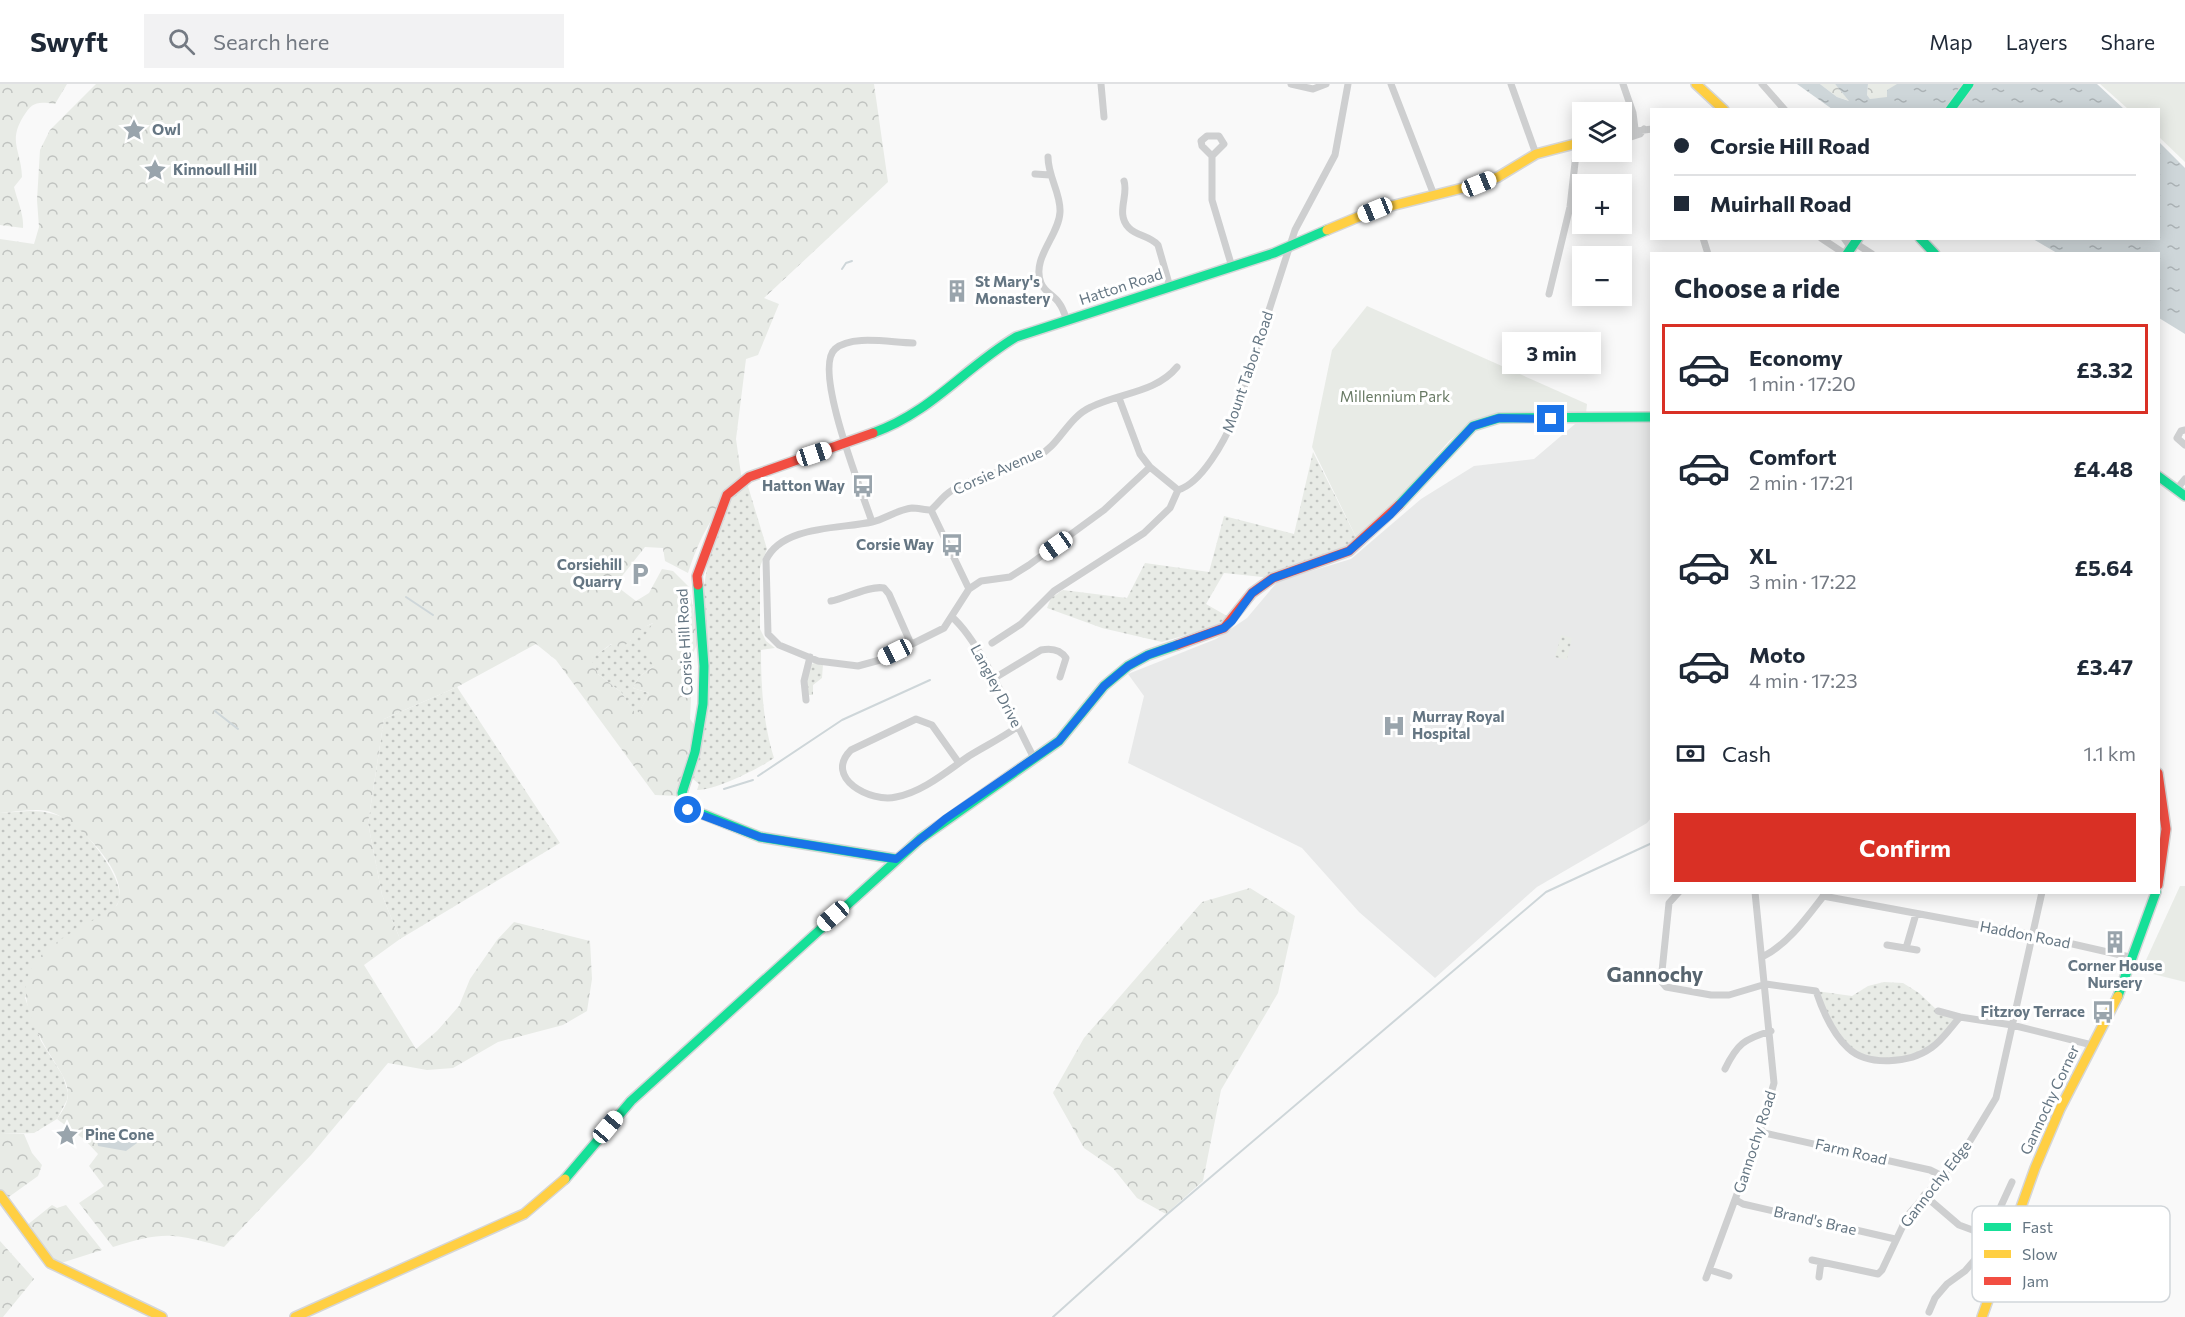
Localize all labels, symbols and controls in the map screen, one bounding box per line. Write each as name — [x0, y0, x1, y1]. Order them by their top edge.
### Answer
search box — [144, 14, 564, 68]
text: Swyft — [30, 24, 108, 58]
icon: search — [165, 25, 198, 58]
text: Search here — [213, 28, 329, 55]
text: Map — [1929, 29, 1973, 54]
text: Layers — [2006, 29, 2068, 54]
text: Share — [2101, 29, 2155, 54]
map controls — [1572, 102, 1632, 306]
button: layers — [1572, 102, 1632, 162]
place icon: Owl — [121, 117, 147, 143]
place label: Owl — [152, 120, 181, 138]
text: Corsie Hill Road — [1710, 132, 1870, 159]
place icon: Kinnoull Hill — [142, 157, 168, 183]
place label: Kinnoull Hill — [173, 160, 257, 178]
car — [1459, 169, 1499, 199]
button: + — [1572, 174, 1632, 234]
text: Muirhall Road — [1710, 190, 1851, 217]
car — [1355, 195, 1395, 225]
button: − — [1572, 246, 1632, 306]
street label: Hatton Road — [1077, 264, 1165, 308]
text: Choose a ride — [1674, 271, 1840, 304]
place label: St Mary's Monastery — [975, 272, 1051, 307]
building icon: St Mary's Monastery — [944, 278, 970, 304]
street label: Mount Tabor Road — [1218, 309, 1276, 435]
callout: 3 min — [1502, 332, 1600, 374]
text: 3 min — [1526, 341, 1577, 365]
icon: car — [1677, 342, 1731, 396]
text: Economy — [1749, 344, 1843, 371]
text: £3.32 — [2076, 356, 2133, 383]
text: 1 min · 17:20 — [1749, 371, 1856, 395]
park label: Millennium Park — [1340, 387, 1450, 405]
route end — [1537, 405, 1564, 432]
car — [794, 440, 834, 468]
icon: car — [1677, 441, 1731, 495]
street label: Corsie Avenue — [950, 442, 1045, 498]
text: Comfort — [1749, 443, 1837, 470]
text: £4.48 — [2073, 455, 2133, 482]
text: 2 min · 17:21 — [1749, 470, 1854, 494]
bus stop icon: Hatton Way — [850, 473, 876, 499]
place label: Hatton Way — [762, 476, 846, 494]
car — [1036, 528, 1076, 564]
bus stop icon: Corsie Way — [939, 532, 965, 558]
place label: Corsie Way — [856, 535, 935, 553]
icon: car — [1677, 540, 1731, 594]
text: XL — [1749, 542, 1777, 569]
text: £5.64 — [2075, 554, 2133, 581]
place label: Corsiehill Quarry — [557, 555, 623, 590]
parking icon: Corsiehill Quarry — [627, 561, 653, 587]
text: 3 min · 17:22 — [1749, 569, 1857, 593]
street label: Corsie Hill Road — [672, 588, 696, 696]
car — [875, 636, 915, 668]
icon: car — [1677, 639, 1731, 693]
street label: Langley Drive — [967, 641, 1026, 730]
text: Moto — [1749, 641, 1805, 668]
text: £3.47 — [2076, 653, 2133, 680]
text: 4 min · 17:23 — [1749, 668, 1858, 692]
place label: Murray Royal Hospital — [1412, 707, 1505, 742]
hospital icon: Murray Royal Hospital — [1381, 713, 1407, 739]
icon: cash — [1674, 737, 1707, 770]
text: Cash — [1722, 740, 1771, 767]
text: 1.1 km — [2084, 741, 2136, 765]
route start — [674, 796, 701, 823]
button: Confirm — [1674, 813, 2136, 882]
car — [814, 897, 852, 935]
street label: Haddon Road — [1978, 916, 2072, 952]
building icon: Corner House Nursery — [2102, 929, 2128, 955]
place label: Corner House Nursery — [2068, 956, 2162, 991]
district label: Gannochy — [1607, 961, 1704, 986]
bus stop icon: Fitzroy Terrace — [2090, 999, 2116, 1025]
place label: Fitzroy Terrace — [1981, 1002, 2085, 1020]
street label: Gannochy Corner — [2016, 1042, 2082, 1157]
street label: Gannochy Road — [1729, 1088, 1779, 1195]
car — [590, 1107, 626, 1147]
place icon: Pine Cone — [54, 1122, 80, 1148]
place label: Pine Cone — [85, 1125, 154, 1143]
street label: Farm Road — [1814, 1134, 1889, 1168]
street label: Gannochy Edge — [1896, 1136, 1975, 1230]
street label: Brand's Brae — [1772, 1202, 1859, 1238]
legend — [1972, 1206, 2170, 1302]
text: Fast — [2022, 1217, 2053, 1236]
text: Slow — [2022, 1244, 2058, 1263]
text: Jam — [2022, 1271, 2049, 1290]

